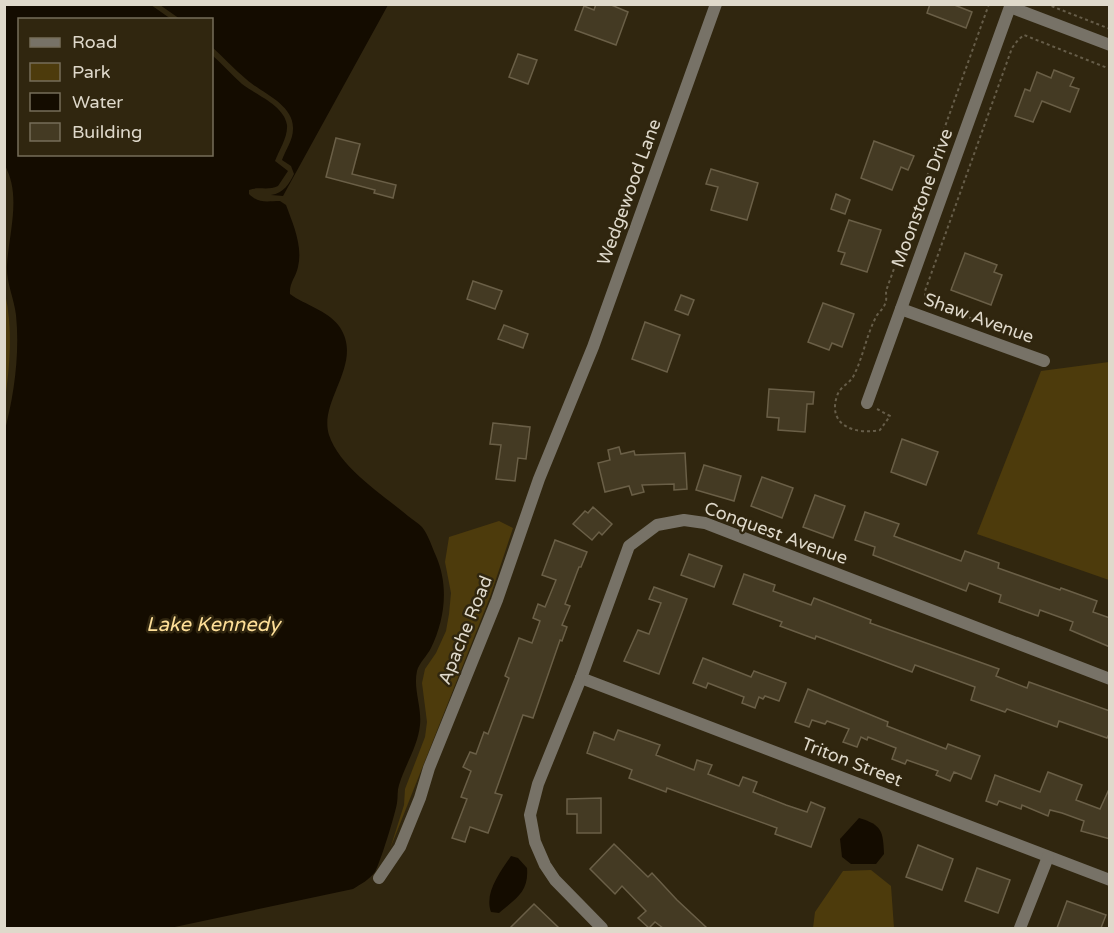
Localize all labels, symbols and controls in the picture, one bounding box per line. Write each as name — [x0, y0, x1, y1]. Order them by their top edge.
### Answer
legend — [18, 18, 213, 156]
text: Road — [72, 31, 117, 53]
text: Park — [72, 61, 111, 83]
text: Water — [72, 91, 123, 113]
street label: Wedgewood Lane — [592, 116, 666, 268]
text: Building — [72, 121, 142, 143]
street label: Moonstone Drive — [887, 125, 957, 271]
street label: Shaw Avenue — [921, 288, 1037, 348]
street label: Conquest Avenue — [701, 497, 851, 569]
street label: Apache Road — [433, 572, 497, 688]
water label: Lake Kennedy — [146, 613, 282, 637]
street label: Triton Street — [799, 733, 906, 791]

